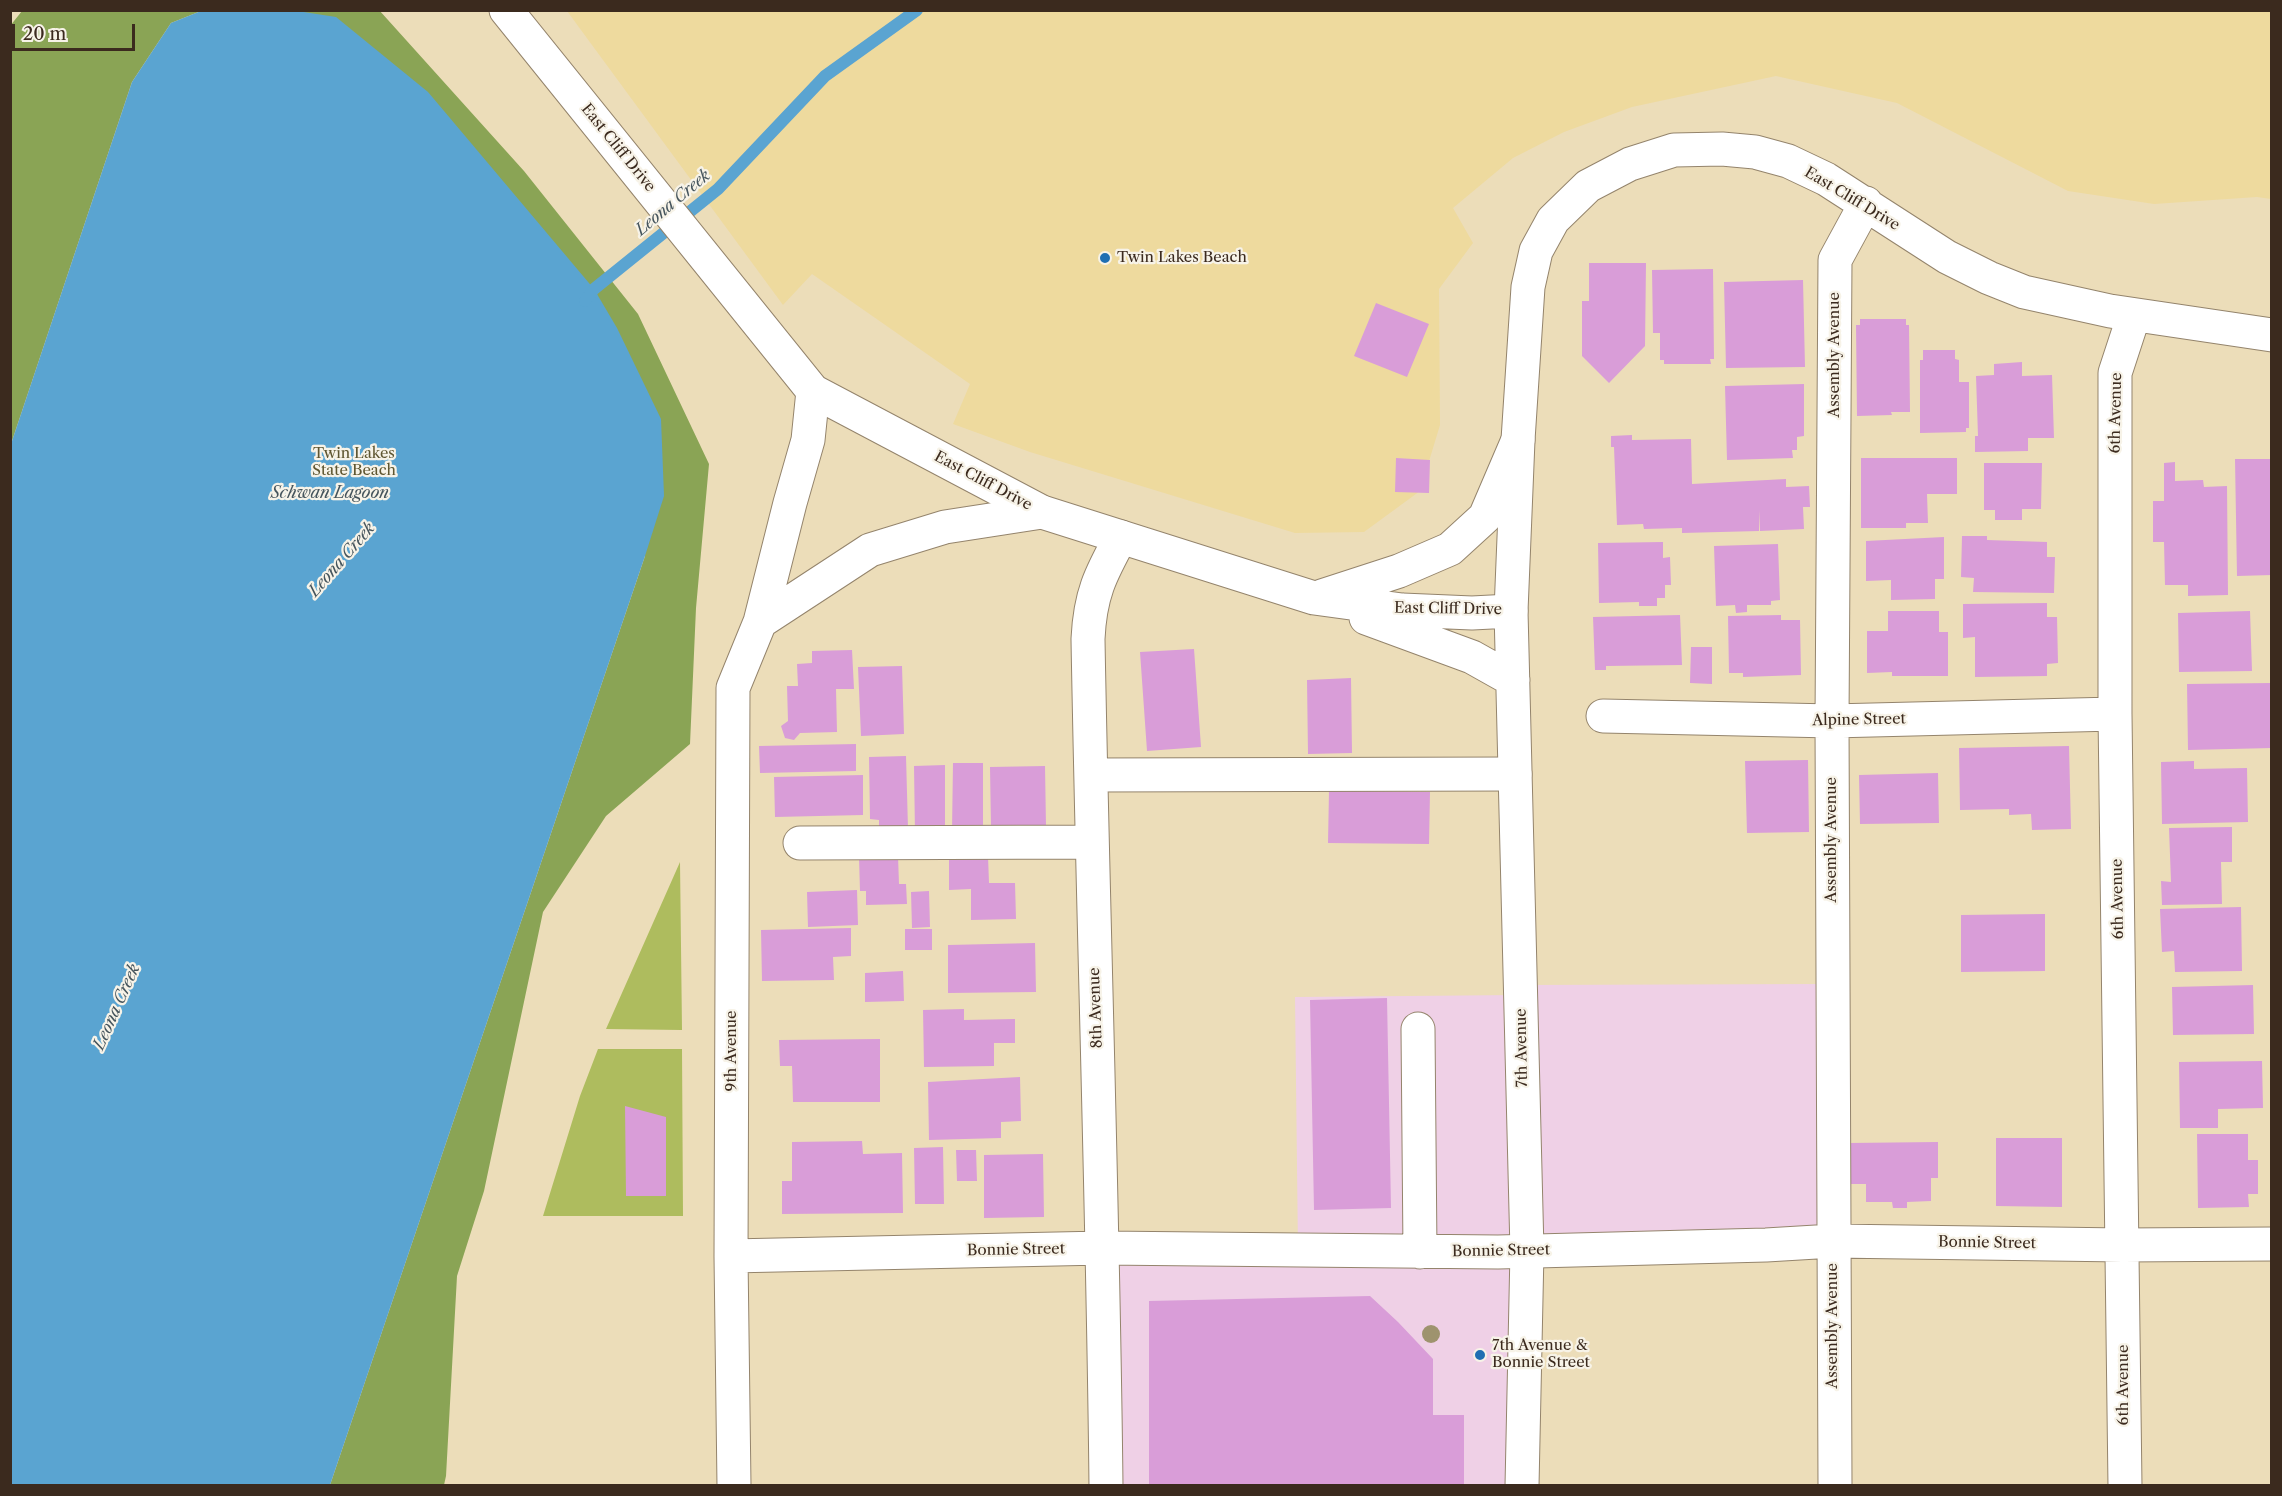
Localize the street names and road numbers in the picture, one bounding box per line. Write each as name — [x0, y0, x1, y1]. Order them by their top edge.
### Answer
street label: East Cliff Drive — [577, 100, 659, 196]
street label: East Cliff Drive — [1801, 164, 1903, 234]
street label: Assembly Avenue — [1826, 292, 1844, 418]
street label: 6th Avenue — [2106, 372, 2126, 454]
street label: East Cliff Drive — [931, 448, 1035, 514]
street label: East Cliff Drive — [1394, 599, 1502, 619]
street label: Alpine Street — [1812, 710, 1906, 730]
street label: Assembly Avenue — [1823, 777, 1841, 903]
street label: 6th Avenue — [2108, 858, 2128, 940]
street label: 8th Avenue — [1086, 967, 1106, 1049]
street label: 7th Avenue — [1512, 1008, 1532, 1088]
street label: 9th Avenue — [723, 1011, 741, 1091]
street label: Bonnie Street — [1938, 1233, 2036, 1253]
street label: Bonnie Street — [967, 1240, 1065, 1260]
street label: Bonnie Street — [1452, 1241, 1550, 1261]
street label: Assembly Avenue — [1824, 1263, 1842, 1389]
street label: 6th Avenue — [2115, 1345, 2133, 1425]

